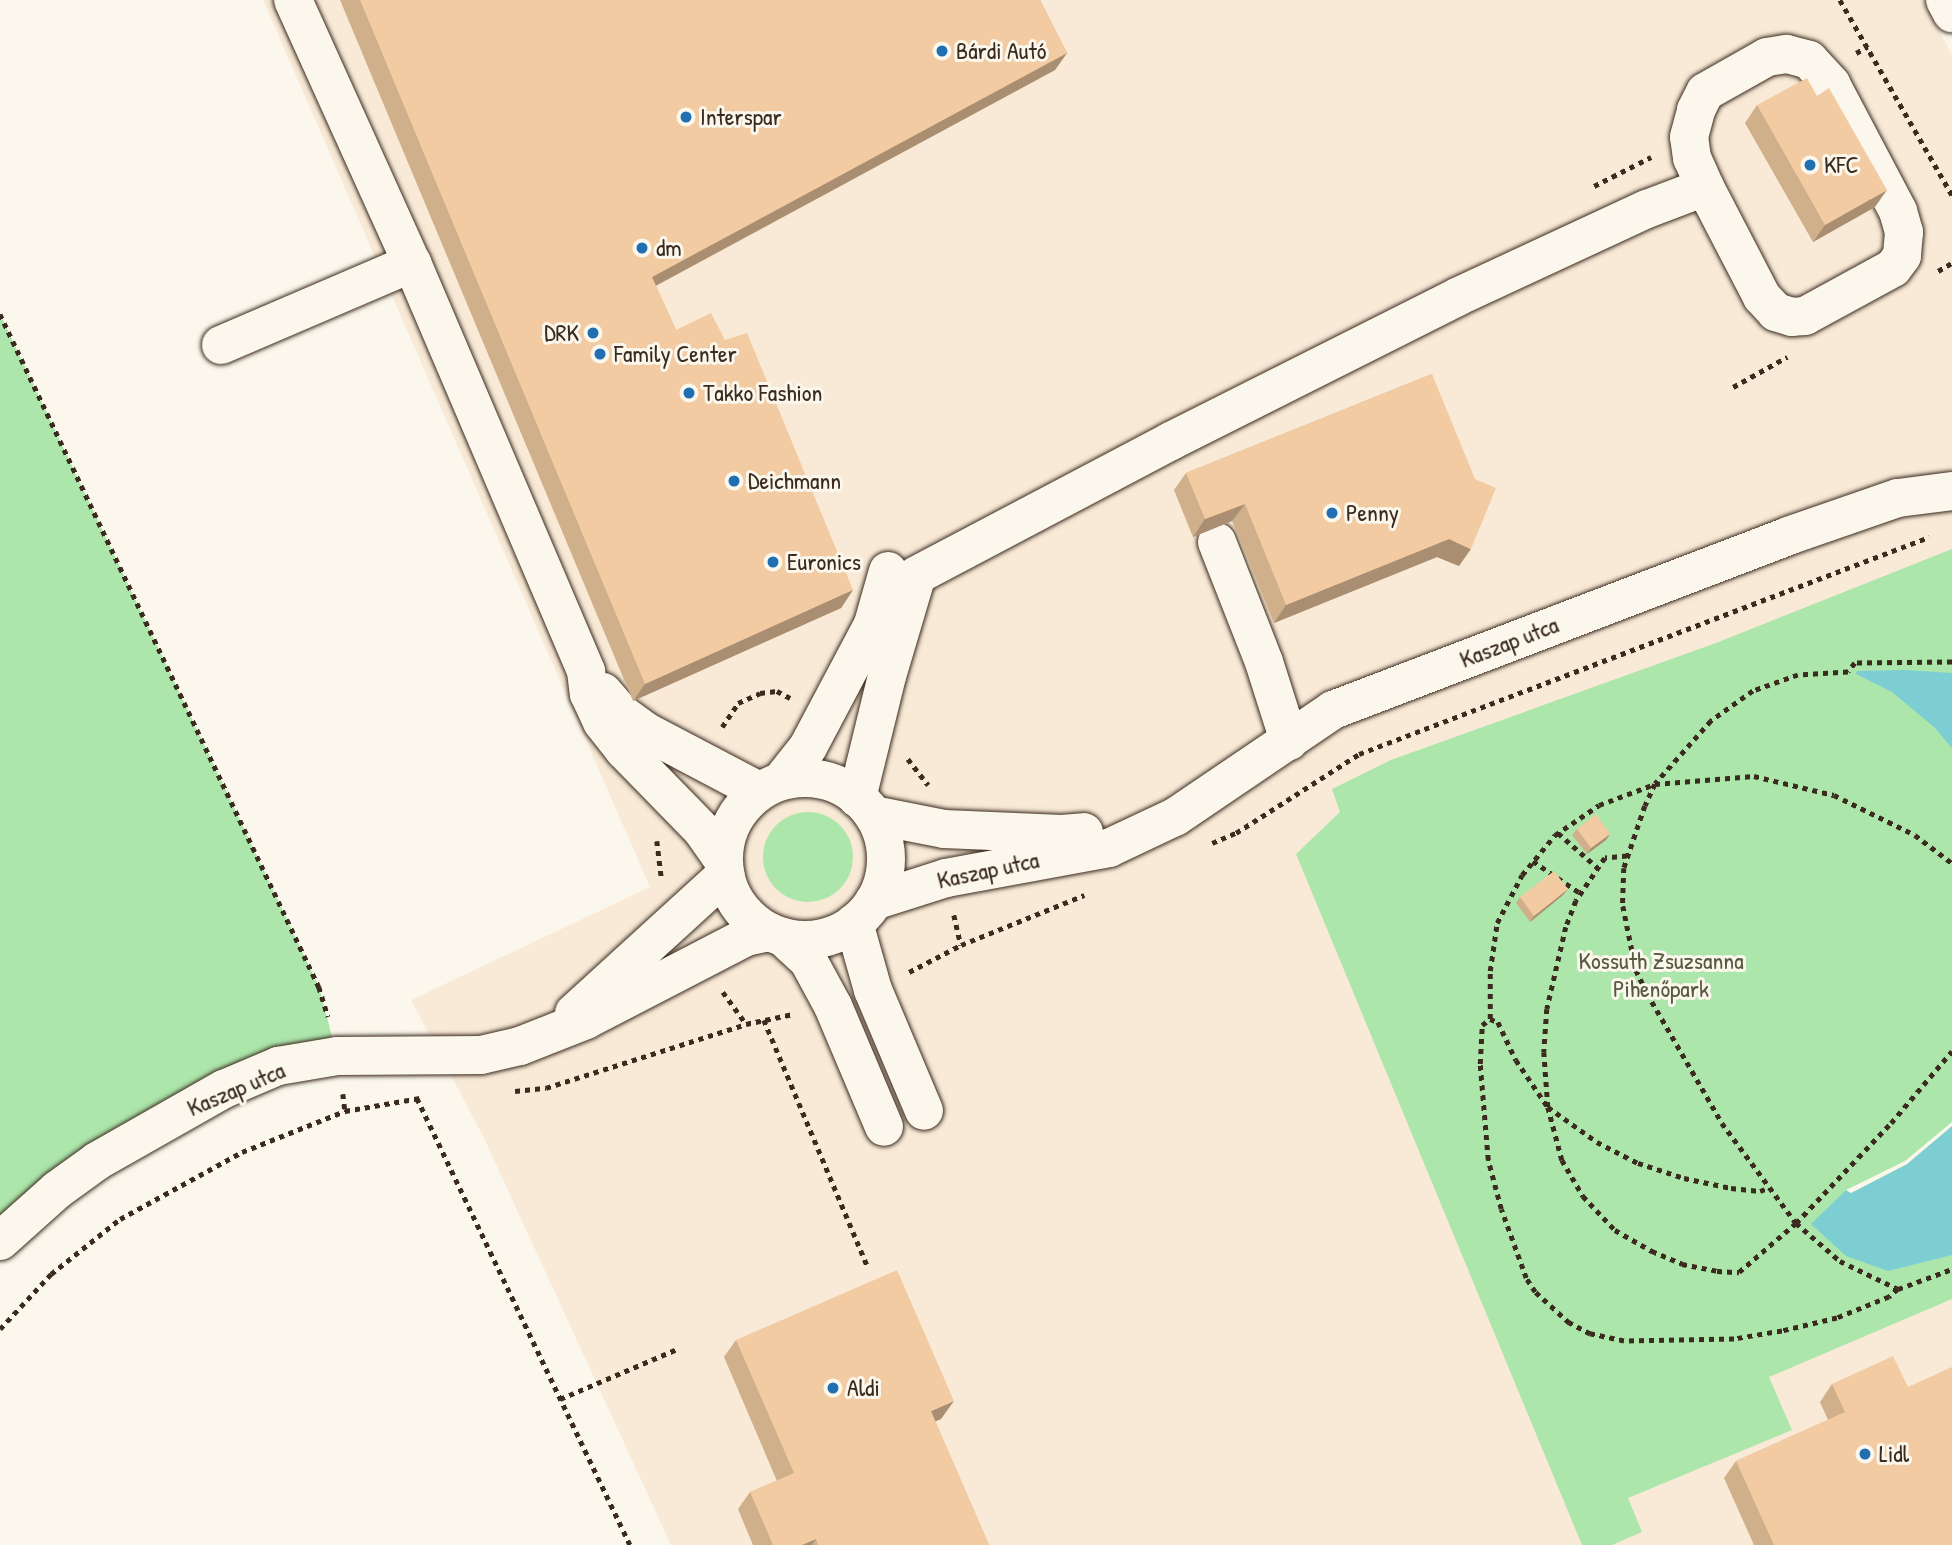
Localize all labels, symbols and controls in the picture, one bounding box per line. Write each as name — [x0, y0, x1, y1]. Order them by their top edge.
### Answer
place label: Bárdi Autó — [956, 37, 1046, 65]
marker: Bárdi Autó — [934, 43, 950, 59]
place label: Interspar — [700, 103, 782, 131]
marker: Interspar — [678, 109, 694, 125]
place label: KFC — [1824, 151, 1859, 179]
marker: KFC — [1802, 157, 1818, 173]
place label: dm — [656, 234, 682, 262]
marker: dm — [634, 240, 650, 256]
place label: DRK — [544, 319, 579, 347]
marker: DRK — [585, 325, 601, 341]
place label: Family Center — [614, 340, 737, 368]
marker: Family Center — [592, 346, 608, 362]
place label: Takko Fashion — [703, 379, 822, 407]
marker: Takko Fashion — [681, 385, 697, 401]
place label: Deichmann — [748, 467, 841, 495]
marker: Deichmann — [726, 473, 742, 489]
place label: Penny — [1346, 499, 1399, 527]
marker: Penny — [1324, 505, 1340, 521]
place label: Euronics — [787, 548, 861, 576]
marker: Euronics — [765, 554, 781, 570]
street label: Kaszap utca — [1456, 610, 1562, 674]
street label: Kaszap utca — [935, 845, 1041, 895]
park label: Kossuth Zsuzsanna Pihenőpark — [1578, 947, 1744, 1003]
street label: Kaszap utca — [183, 1056, 289, 1122]
place label: Aldi — [847, 1374, 880, 1402]
marker: Aldi — [825, 1380, 841, 1396]
place label: Lidl — [1879, 1440, 1909, 1468]
marker: Lidl — [1857, 1446, 1873, 1462]

